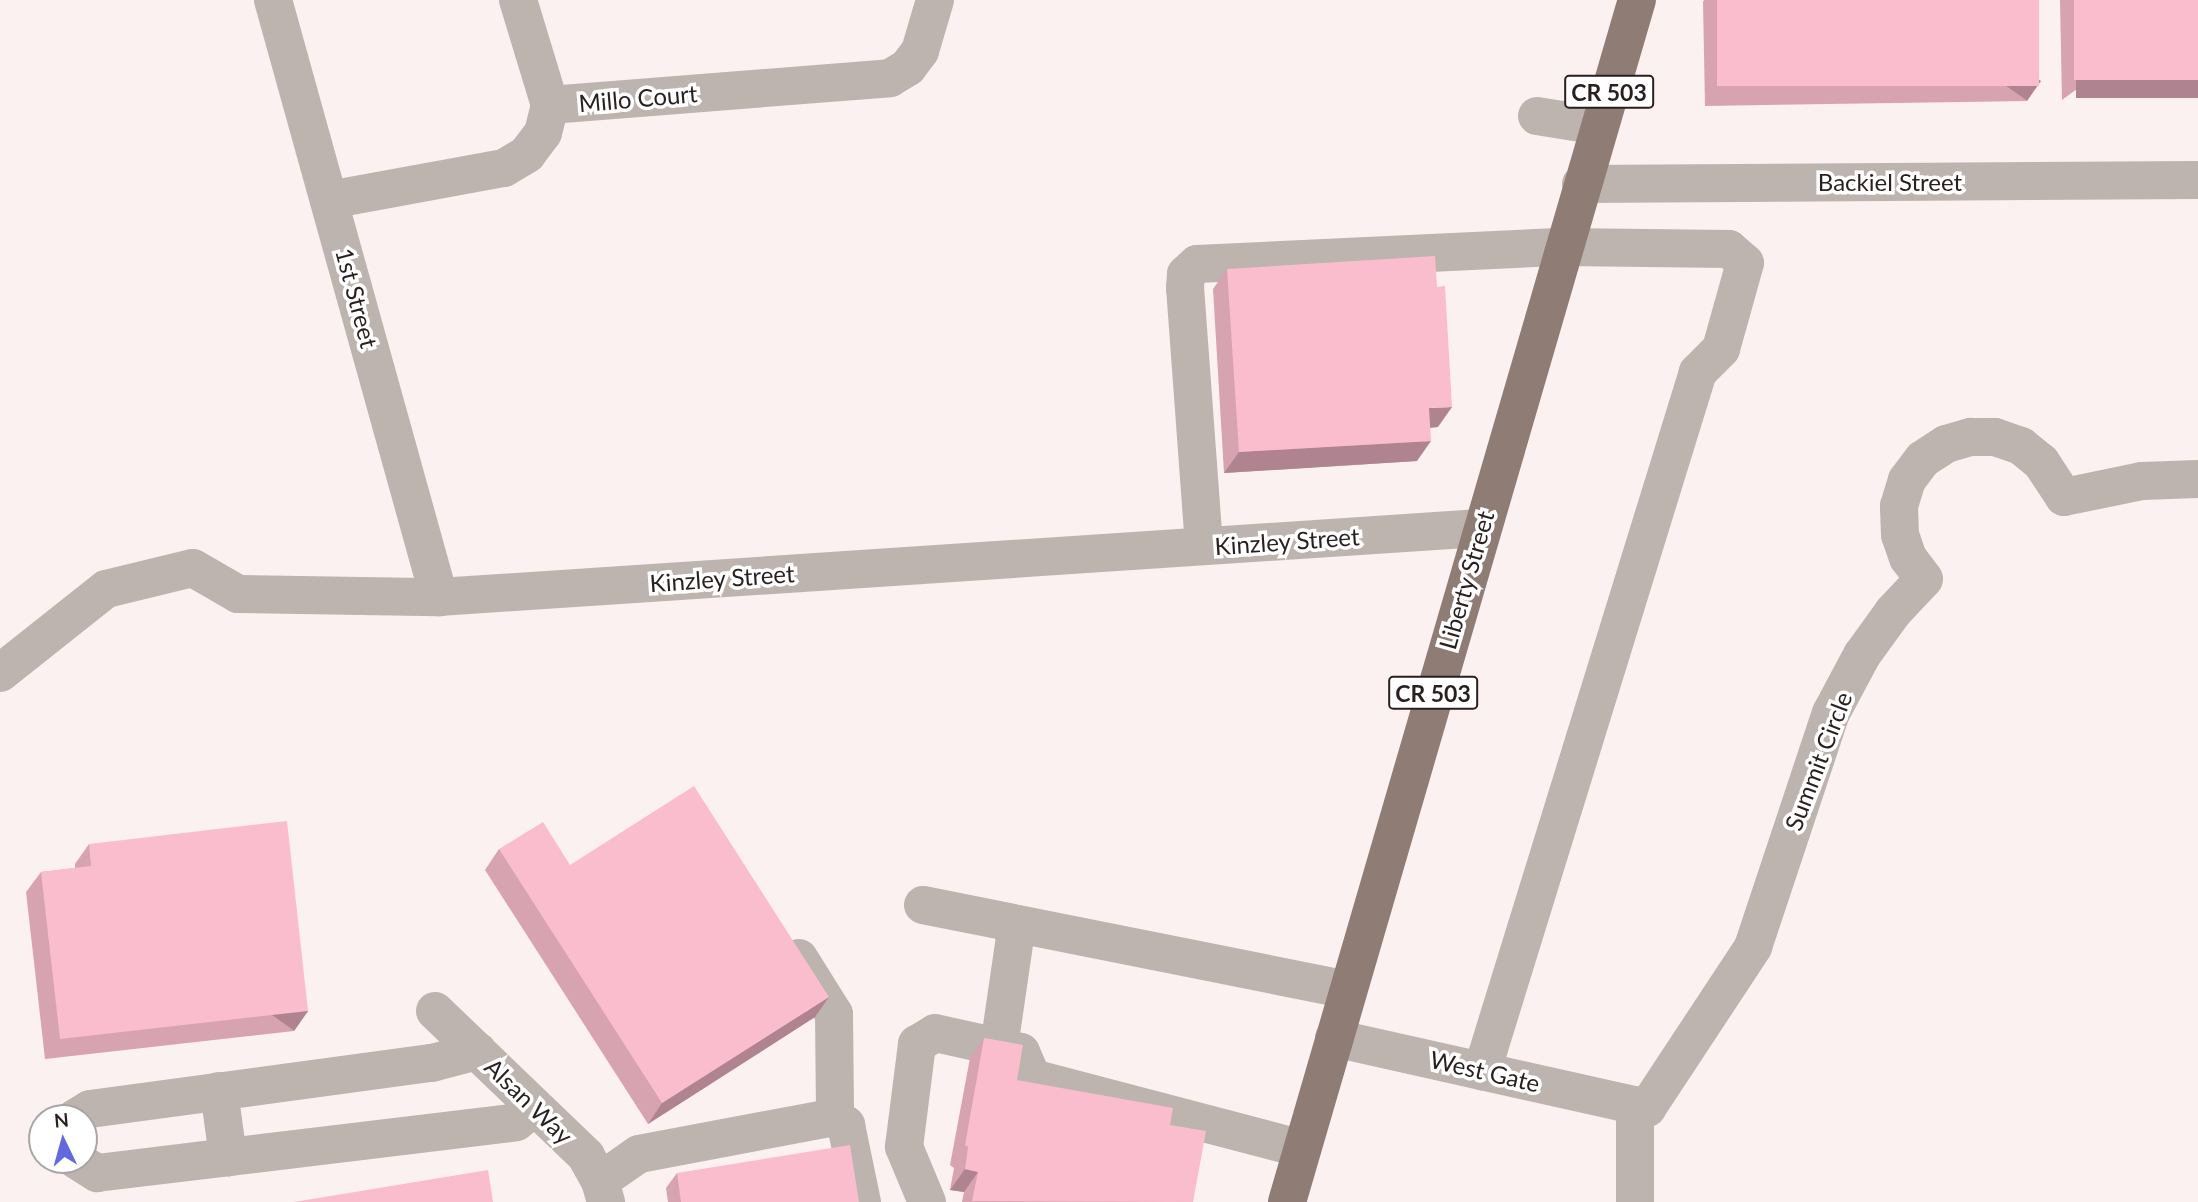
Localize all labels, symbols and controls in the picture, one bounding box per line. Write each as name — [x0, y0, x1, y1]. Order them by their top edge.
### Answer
road number: CR 503 — [1564, 72, 1654, 111]
street label: Millo Court — [577, 78, 699, 118]
street label: Backiel Street — [1818, 168, 1962, 196]
street label: 1st Street — [330, 245, 384, 351]
street label: Liberty Street — [1432, 507, 1500, 653]
street label: Kinzley Street — [1213, 522, 1361, 560]
street label: Kinzley Street — [648, 559, 796, 597]
road number: CR 503 — [1388, 674, 1478, 712]
street label: Summit Circle — [1778, 688, 1858, 834]
street label: West Gate — [1427, 1044, 1543, 1098]
street label: Alsan Way — [479, 1052, 579, 1150]
north arrow — [28, 1104, 98, 1174]
text: N — [53, 1107, 70, 1132]

